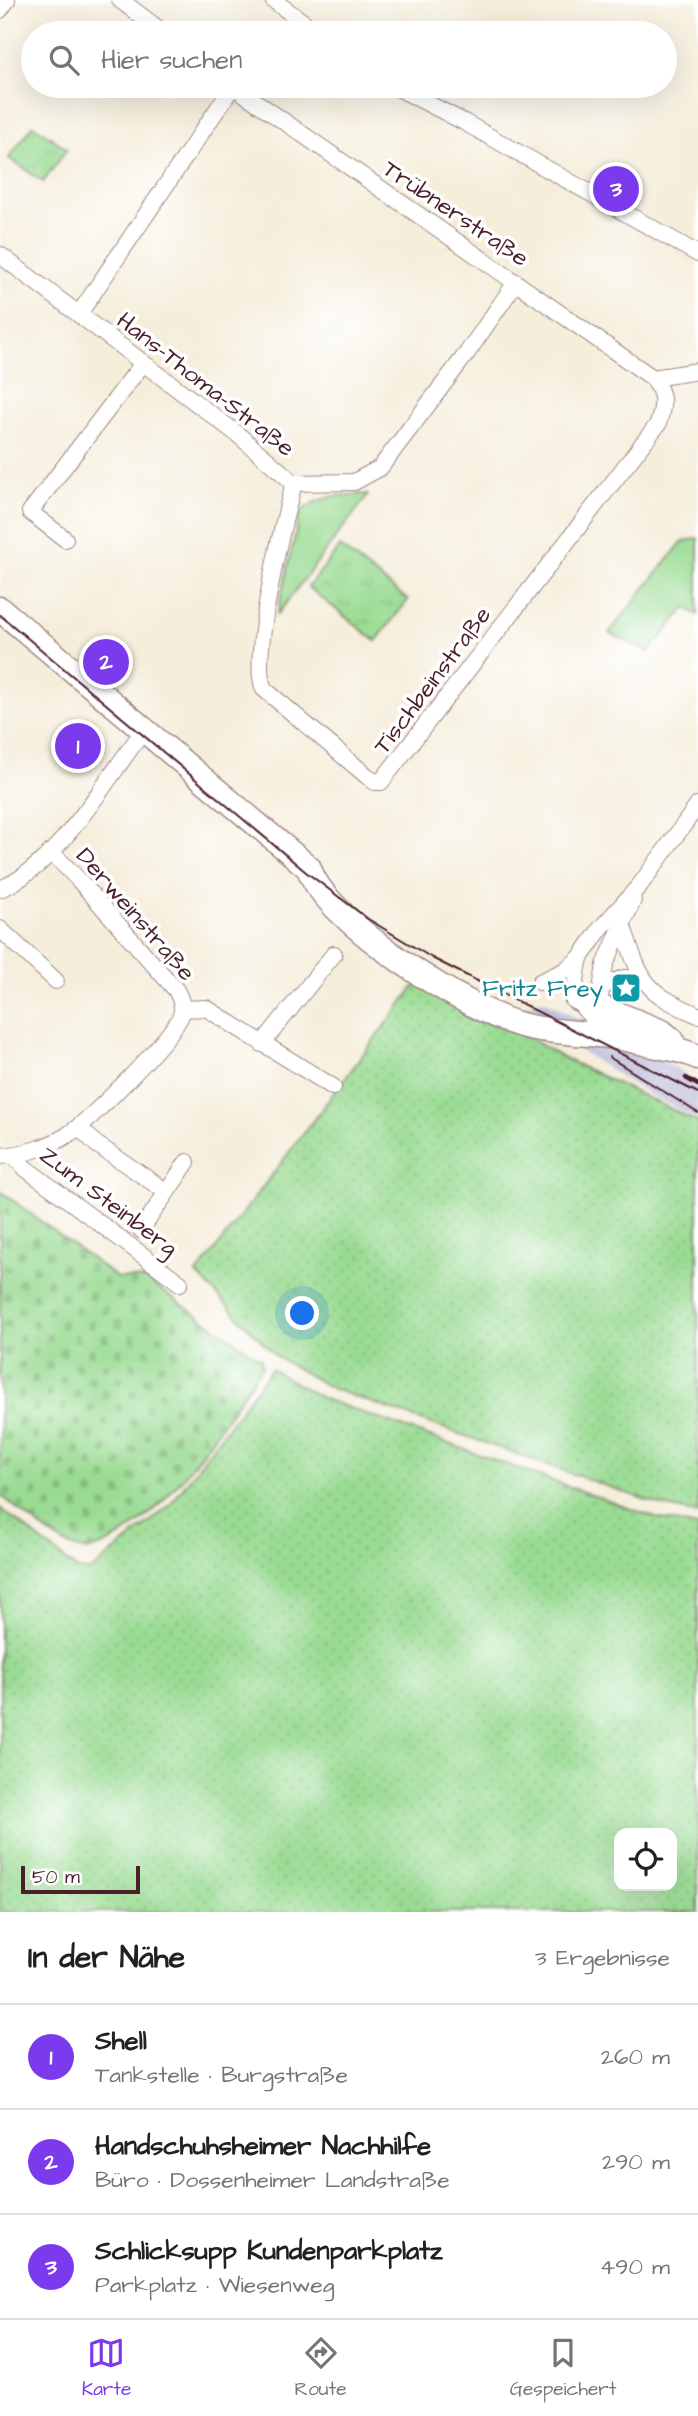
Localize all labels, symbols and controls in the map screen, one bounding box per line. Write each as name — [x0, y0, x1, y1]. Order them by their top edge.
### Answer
search box — [21, 21, 677, 98]
icon: search — [45, 41, 83, 79]
text: Hier suchen — [101, 42, 242, 78]
street label: Trübnerstraße — [376, 152, 535, 275]
pin: 3 — [593, 163, 639, 215]
street label: Hans-Thoma-Straße — [109, 304, 302, 465]
street label: Tischbeinstraße — [366, 600, 500, 762]
pin: 2 — [83, 636, 129, 688]
pin: 1 — [55, 720, 101, 772]
street label: Derweinstraße — [68, 840, 203, 989]
place icon: Fritz Frey — [609, 971, 643, 1005]
place label: Fritz Frey — [482, 972, 603, 1007]
street label: Zum Steinberg — [32, 1139, 185, 1266]
your location — [285, 1296, 319, 1330]
map controls — [614, 1828, 677, 1891]
button: locate — [614, 1828, 677, 1891]
scale bar — [21, 1863, 140, 1895]
text: 50 m — [32, 1864, 80, 1891]
text: In der Nähe — [28, 1937, 185, 1979]
text: 3 Ergebnisse — [535, 1942, 670, 1974]
text: Shell — [95, 2023, 147, 2059]
text: 1 — [50, 2041, 52, 2073]
text: 260 m — [601, 2041, 670, 2073]
text: Tankstelle · Burgstraße — [95, 2059, 348, 2091]
text: Handschuhsheimer Nachhilfe — [95, 2128, 431, 2164]
text: 2 — [44, 2146, 58, 2178]
text: 290 m — [602, 2146, 670, 2178]
text: Büro · Dossenheimer Landstraße — [95, 2164, 450, 2196]
text: Schlicksupp Kundenparkplatz — [95, 2233, 443, 2269]
text: 3 — [45, 2251, 57, 2283]
text: 490 m — [600, 2251, 670, 2283]
text: Parkplatz · Wiesenweg — [95, 2269, 335, 2301]
tab: Karte — [82, 2334, 131, 2403]
tab: Route — [295, 2334, 346, 2403]
tab: Gespeichert — [510, 2334, 616, 2403]

